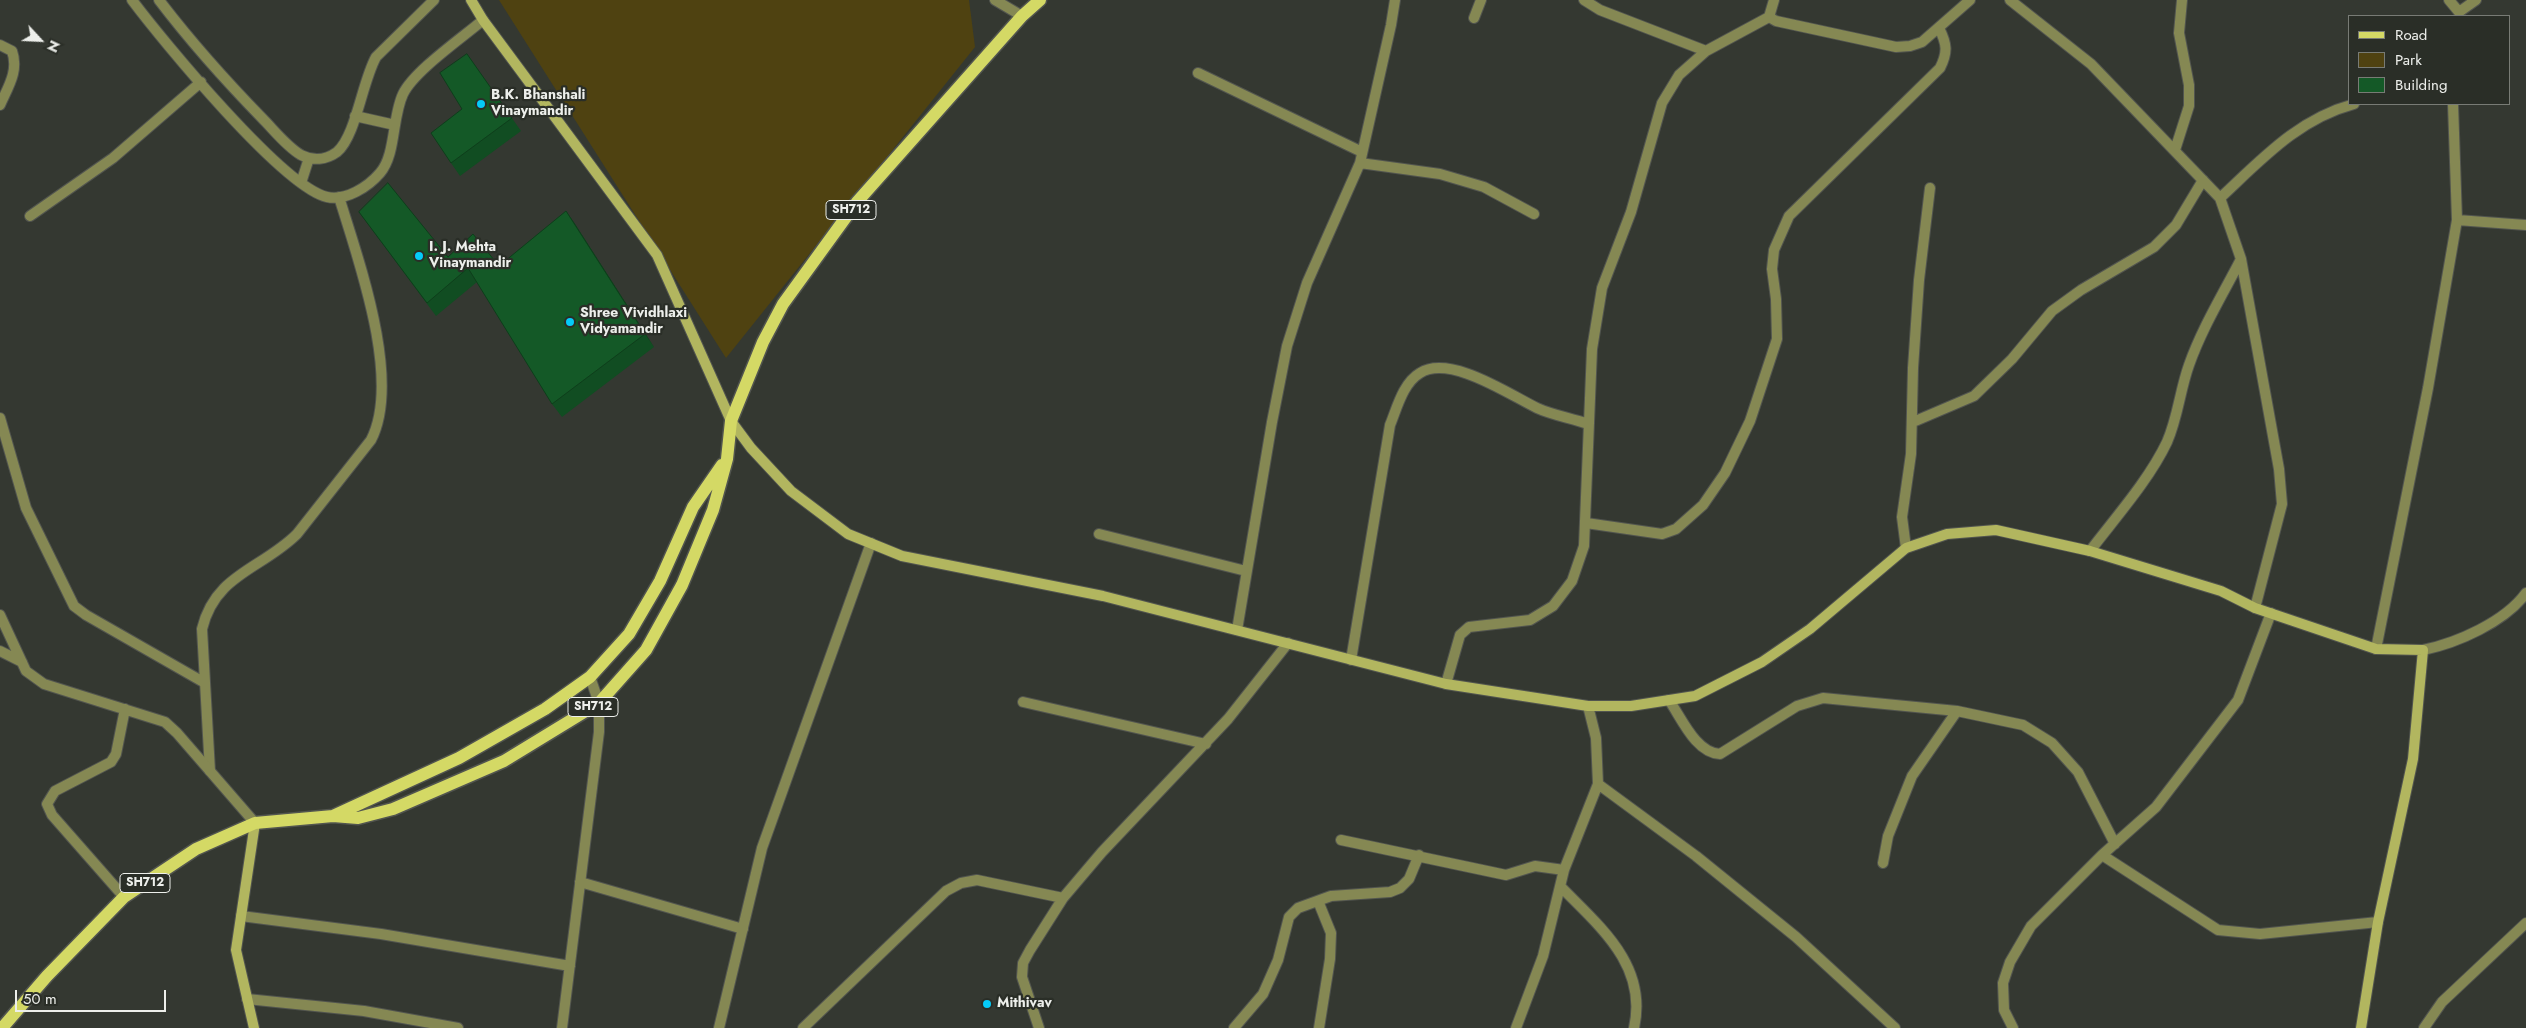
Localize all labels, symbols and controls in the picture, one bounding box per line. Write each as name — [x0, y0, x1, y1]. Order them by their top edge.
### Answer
north arrow — [15, 15, 65, 65]
legend — [2348, 15, 2511, 105]
text: Road — [2395, 24, 2427, 46]
text: N — [42, 37, 65, 56]
text: Park — [2395, 49, 2422, 71]
text: Building — [2395, 74, 2447, 96]
place label: B.K. Bhanshali Vinaymandir — [491, 88, 585, 120]
marker: B.K. Bhanshali Vinaymandir — [475, 98, 487, 110]
road number: SH712 — [826, 200, 876, 220]
place label: I. J. Mehta Vinaymandir — [429, 240, 511, 272]
marker: I. J. Mehta Vinaymandir — [413, 250, 425, 262]
place label: Shree Vividhlaxi Vidyamandir — [580, 306, 687, 338]
marker: Shree Vividhlaxi Vidyamandir — [564, 316, 576, 328]
road number: SH712 — [568, 698, 618, 716]
road number: SH712 — [120, 874, 170, 892]
scale bar — [18, 980, 169, 1012]
text: 50 m — [23, 988, 57, 1010]
place label: Mithivav — [997, 996, 1052, 1012]
marker: Mithivav — [981, 998, 993, 1010]

